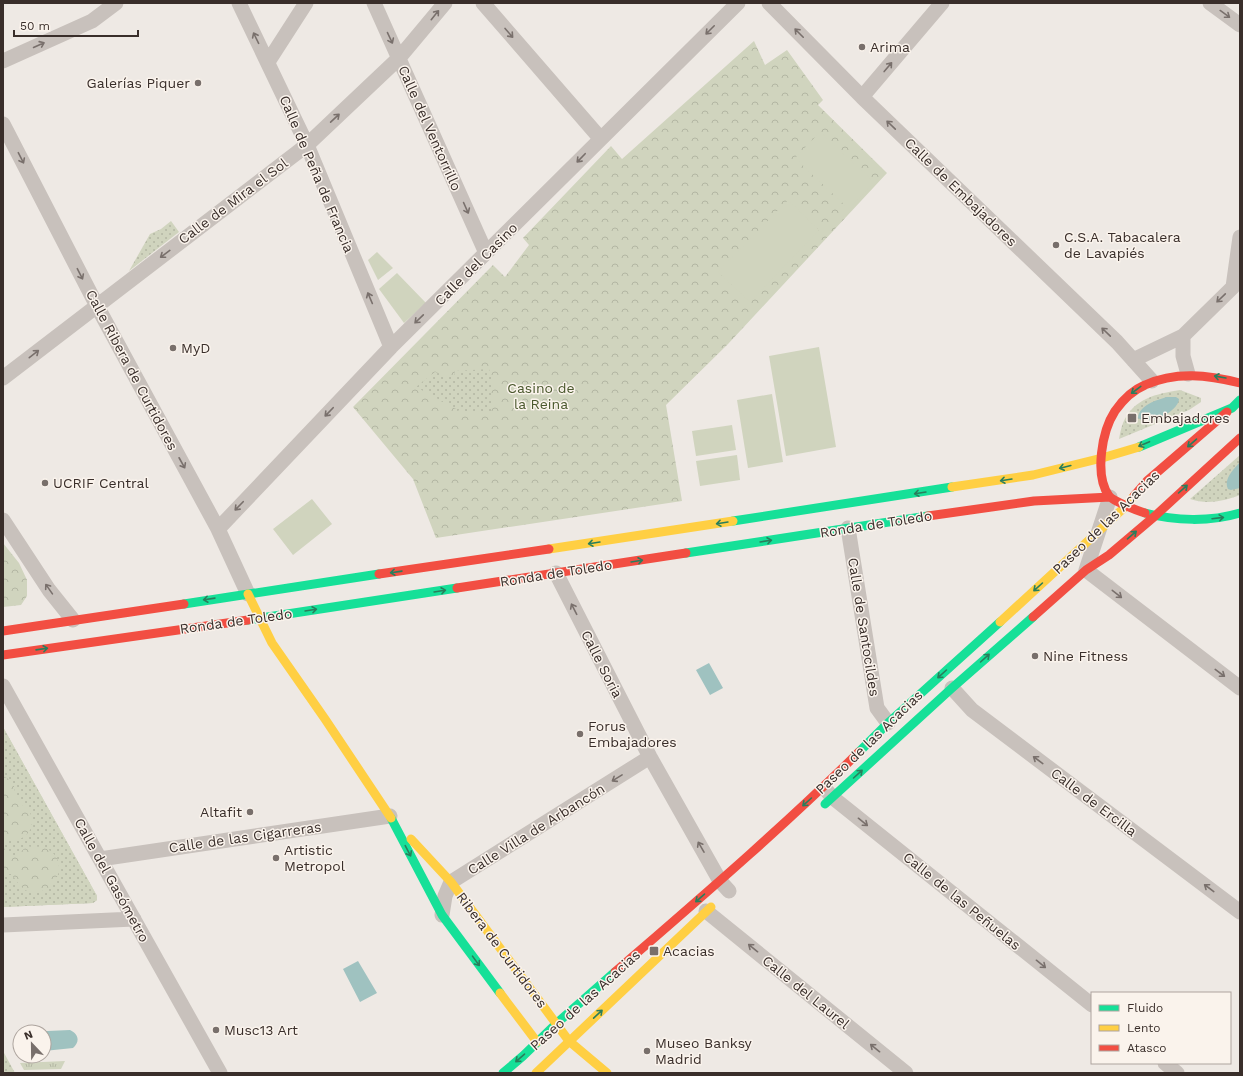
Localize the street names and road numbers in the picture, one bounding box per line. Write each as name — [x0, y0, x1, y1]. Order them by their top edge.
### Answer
street label: Calle del Ventorrillo — [395, 63, 465, 193]
street label: Calle de Peña de Francia — [277, 93, 357, 255]
street label: Calle de Embajadores — [902, 134, 1020, 250]
street label: Calle de Mira el Sol — [175, 154, 291, 247]
street label: Calle del Casino — [431, 219, 521, 309]
street label: Calle Ribera de Curtidores — [83, 287, 181, 453]
street label: Paseo de las Acacias — [1049, 467, 1163, 577]
street label: Ronda de Toledo — [819, 507, 933, 541]
street label: Ronda de Toledo — [499, 556, 613, 590]
street label: Calle de Santocildes — [845, 556, 883, 698]
street label: Ronda de Toledo — [179, 605, 293, 637]
street label: Calle Soria — [578, 628, 626, 701]
street label: Paseo de las Acacias — [812, 687, 926, 797]
street label: Calle de Ercilla — [1048, 765, 1140, 839]
street label: Calle Villa de Arbancón — [465, 780, 607, 878]
street label: Calle del Gasómetro — [71, 815, 153, 945]
street label: Calle de las Cigarreras — [168, 818, 322, 856]
street label: Calle de las Peñuelas — [900, 849, 1024, 953]
street label: Ribera de Curtidores — [453, 889, 551, 1011]
street label: Paseo de las Acacias — [527, 946, 643, 1054]
street label: Calle del Laurel — [759, 952, 853, 1032]

